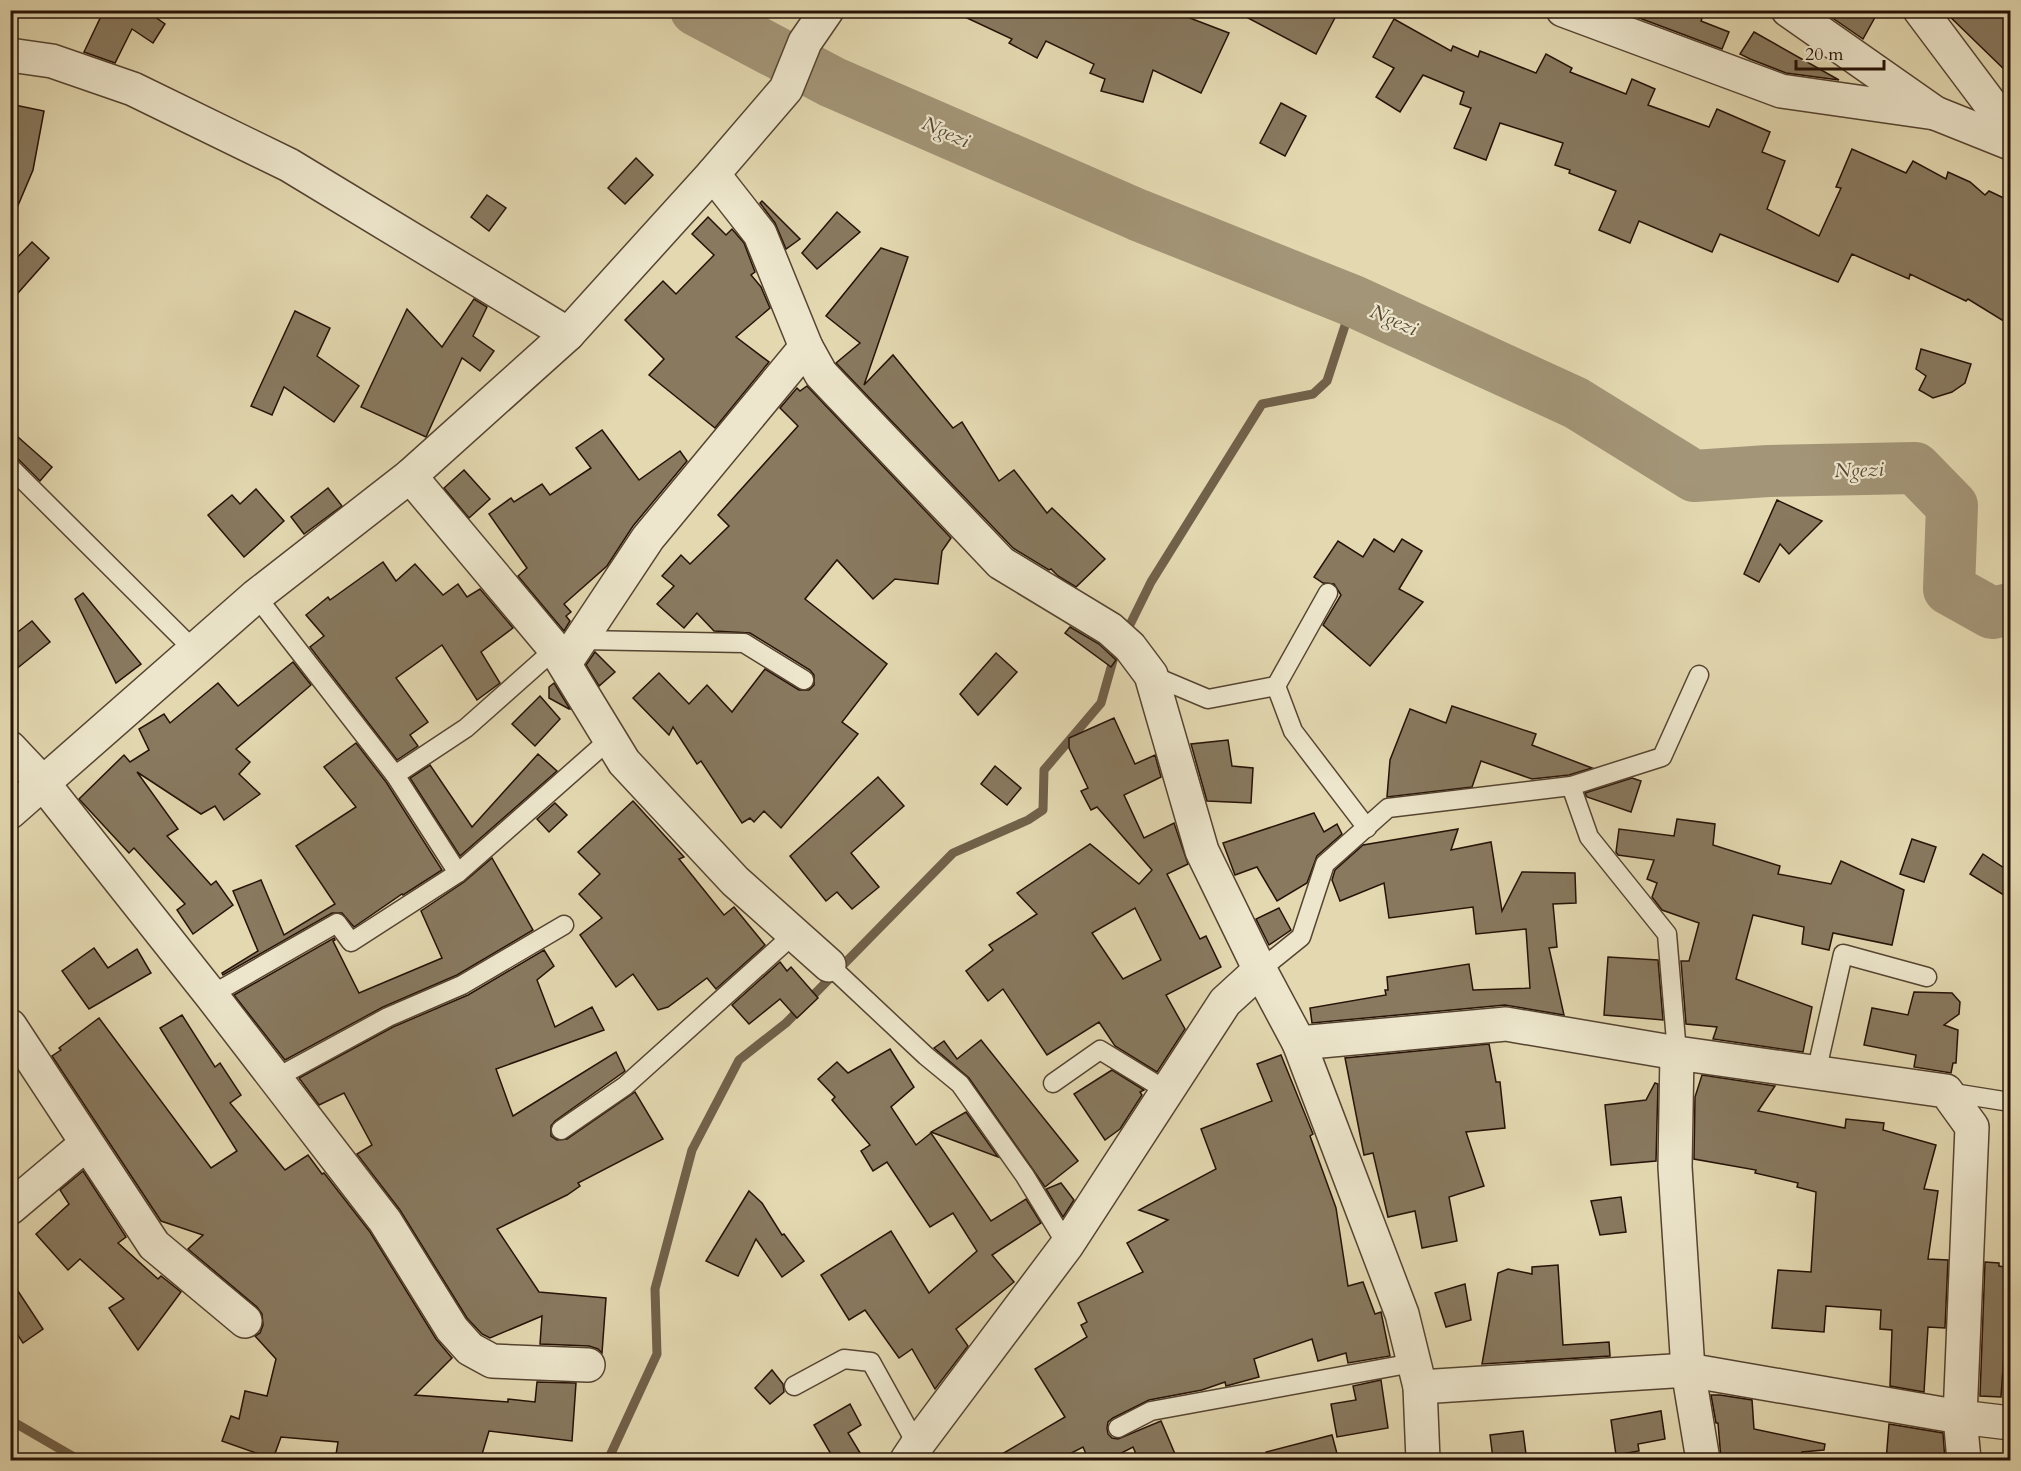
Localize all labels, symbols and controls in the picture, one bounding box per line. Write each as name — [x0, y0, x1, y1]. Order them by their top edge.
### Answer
scale bar — [1796, 33, 1884, 71]
text: 20 m — [1805, 42, 1844, 67]
water label: Ngezi — [918, 110, 974, 155]
water label: Ngezi — [1366, 298, 1422, 343]
water label: Ngezi — [1834, 456, 1885, 484]

